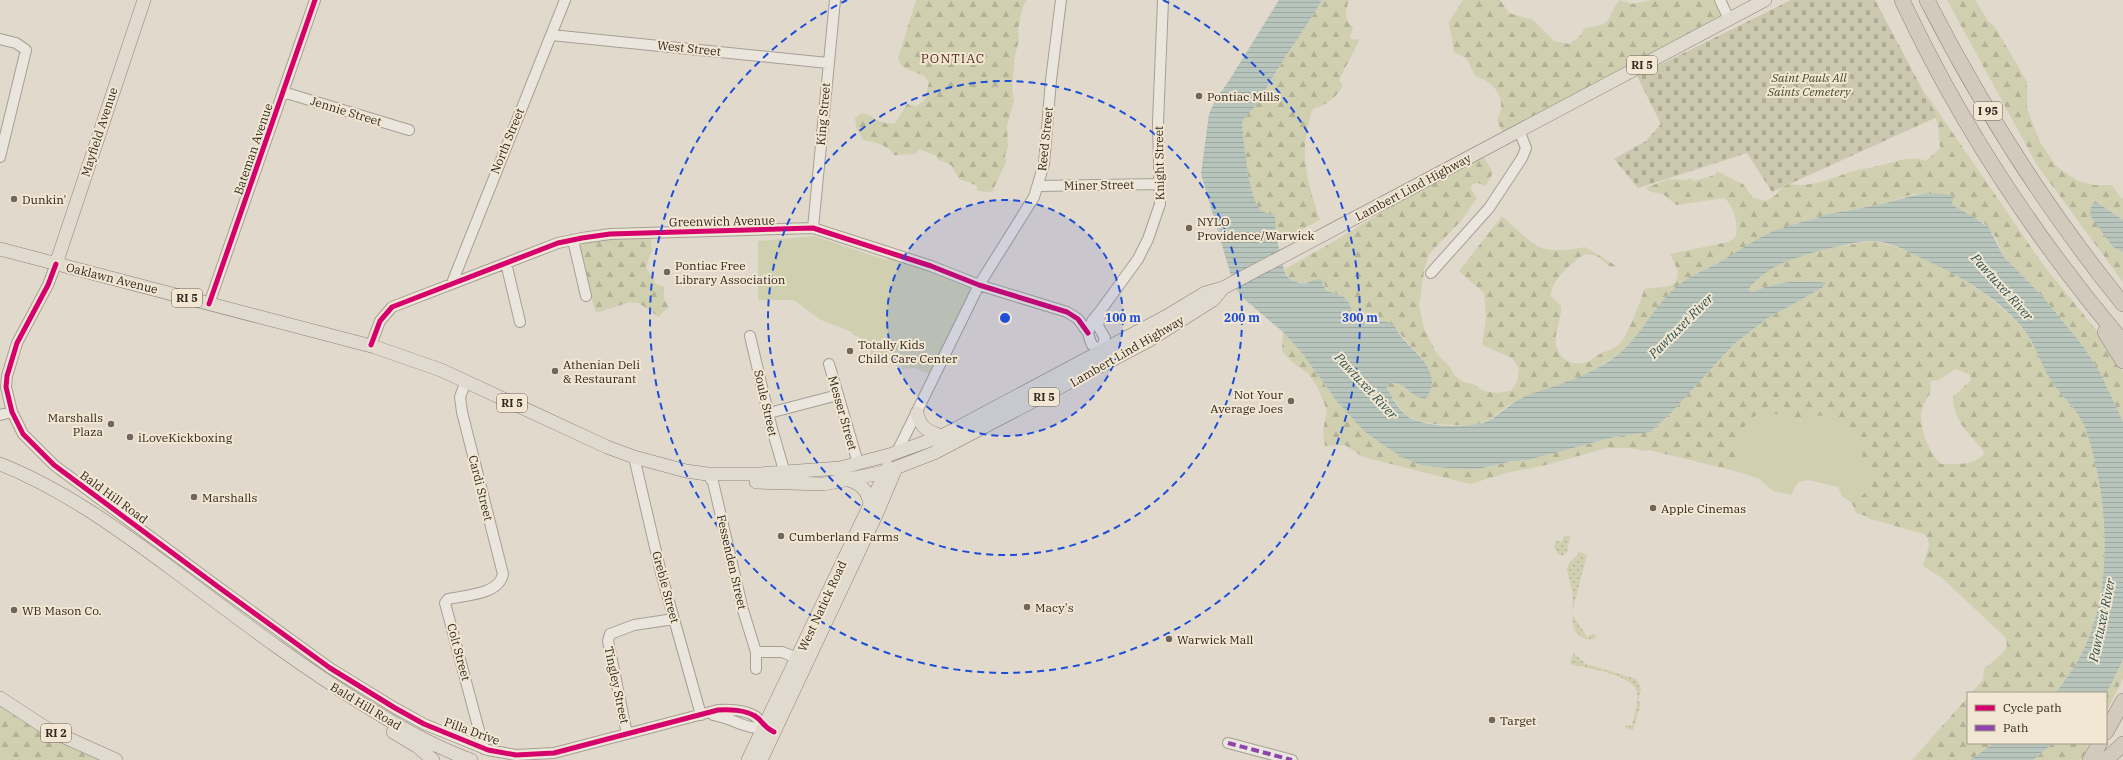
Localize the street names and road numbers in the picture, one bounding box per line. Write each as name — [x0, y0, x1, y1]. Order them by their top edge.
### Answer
street label: West Street — [656, 37, 722, 59]
road number: RI 5 — [1627, 56, 1657, 74]
street label: King Street — [813, 82, 833, 146]
street label: Mayfield Avenue — [77, 85, 121, 179]
street label: Jennie Street — [308, 93, 384, 129]
street label: Bateman Avenue — [230, 101, 276, 197]
road number: I 95 — [1974, 102, 2002, 120]
street label: North Street — [487, 106, 527, 176]
street label: Reed Street — [1034, 106, 1056, 172]
street label: Knight Street — [1151, 126, 1167, 200]
street label: Lambert Lind Highway — [1352, 150, 1474, 224]
street label: Miner Street — [1064, 177, 1134, 193]
street label: Greenwich Avenue — [669, 213, 775, 229]
street label: Oaklawn Avenue — [64, 259, 160, 297]
road number: RI 5 — [172, 289, 202, 307]
street label: Lambert Lind Highway — [1067, 312, 1187, 390]
street label: Soule Street — [751, 368, 781, 438]
street label: Messer Street — [825, 374, 861, 452]
road number: RI 5 — [1029, 388, 1059, 406]
road number: RI 5 — [497, 394, 527, 412]
street label: Cardi Street — [466, 454, 496, 522]
street label: Bald Hill Road — [77, 467, 151, 527]
street label: Fessenden Street — [714, 513, 750, 611]
street label: Greble Street — [649, 549, 683, 625]
street label: West Natick Road — [794, 558, 850, 654]
street label: Colt Street — [444, 622, 474, 682]
street label: Tingley Street — [601, 645, 633, 725]
street label: Bald Hill Road — [328, 679, 404, 733]
street label: Pilla Drive — [442, 714, 502, 748]
road number: RI 2 — [41, 724, 71, 742]

